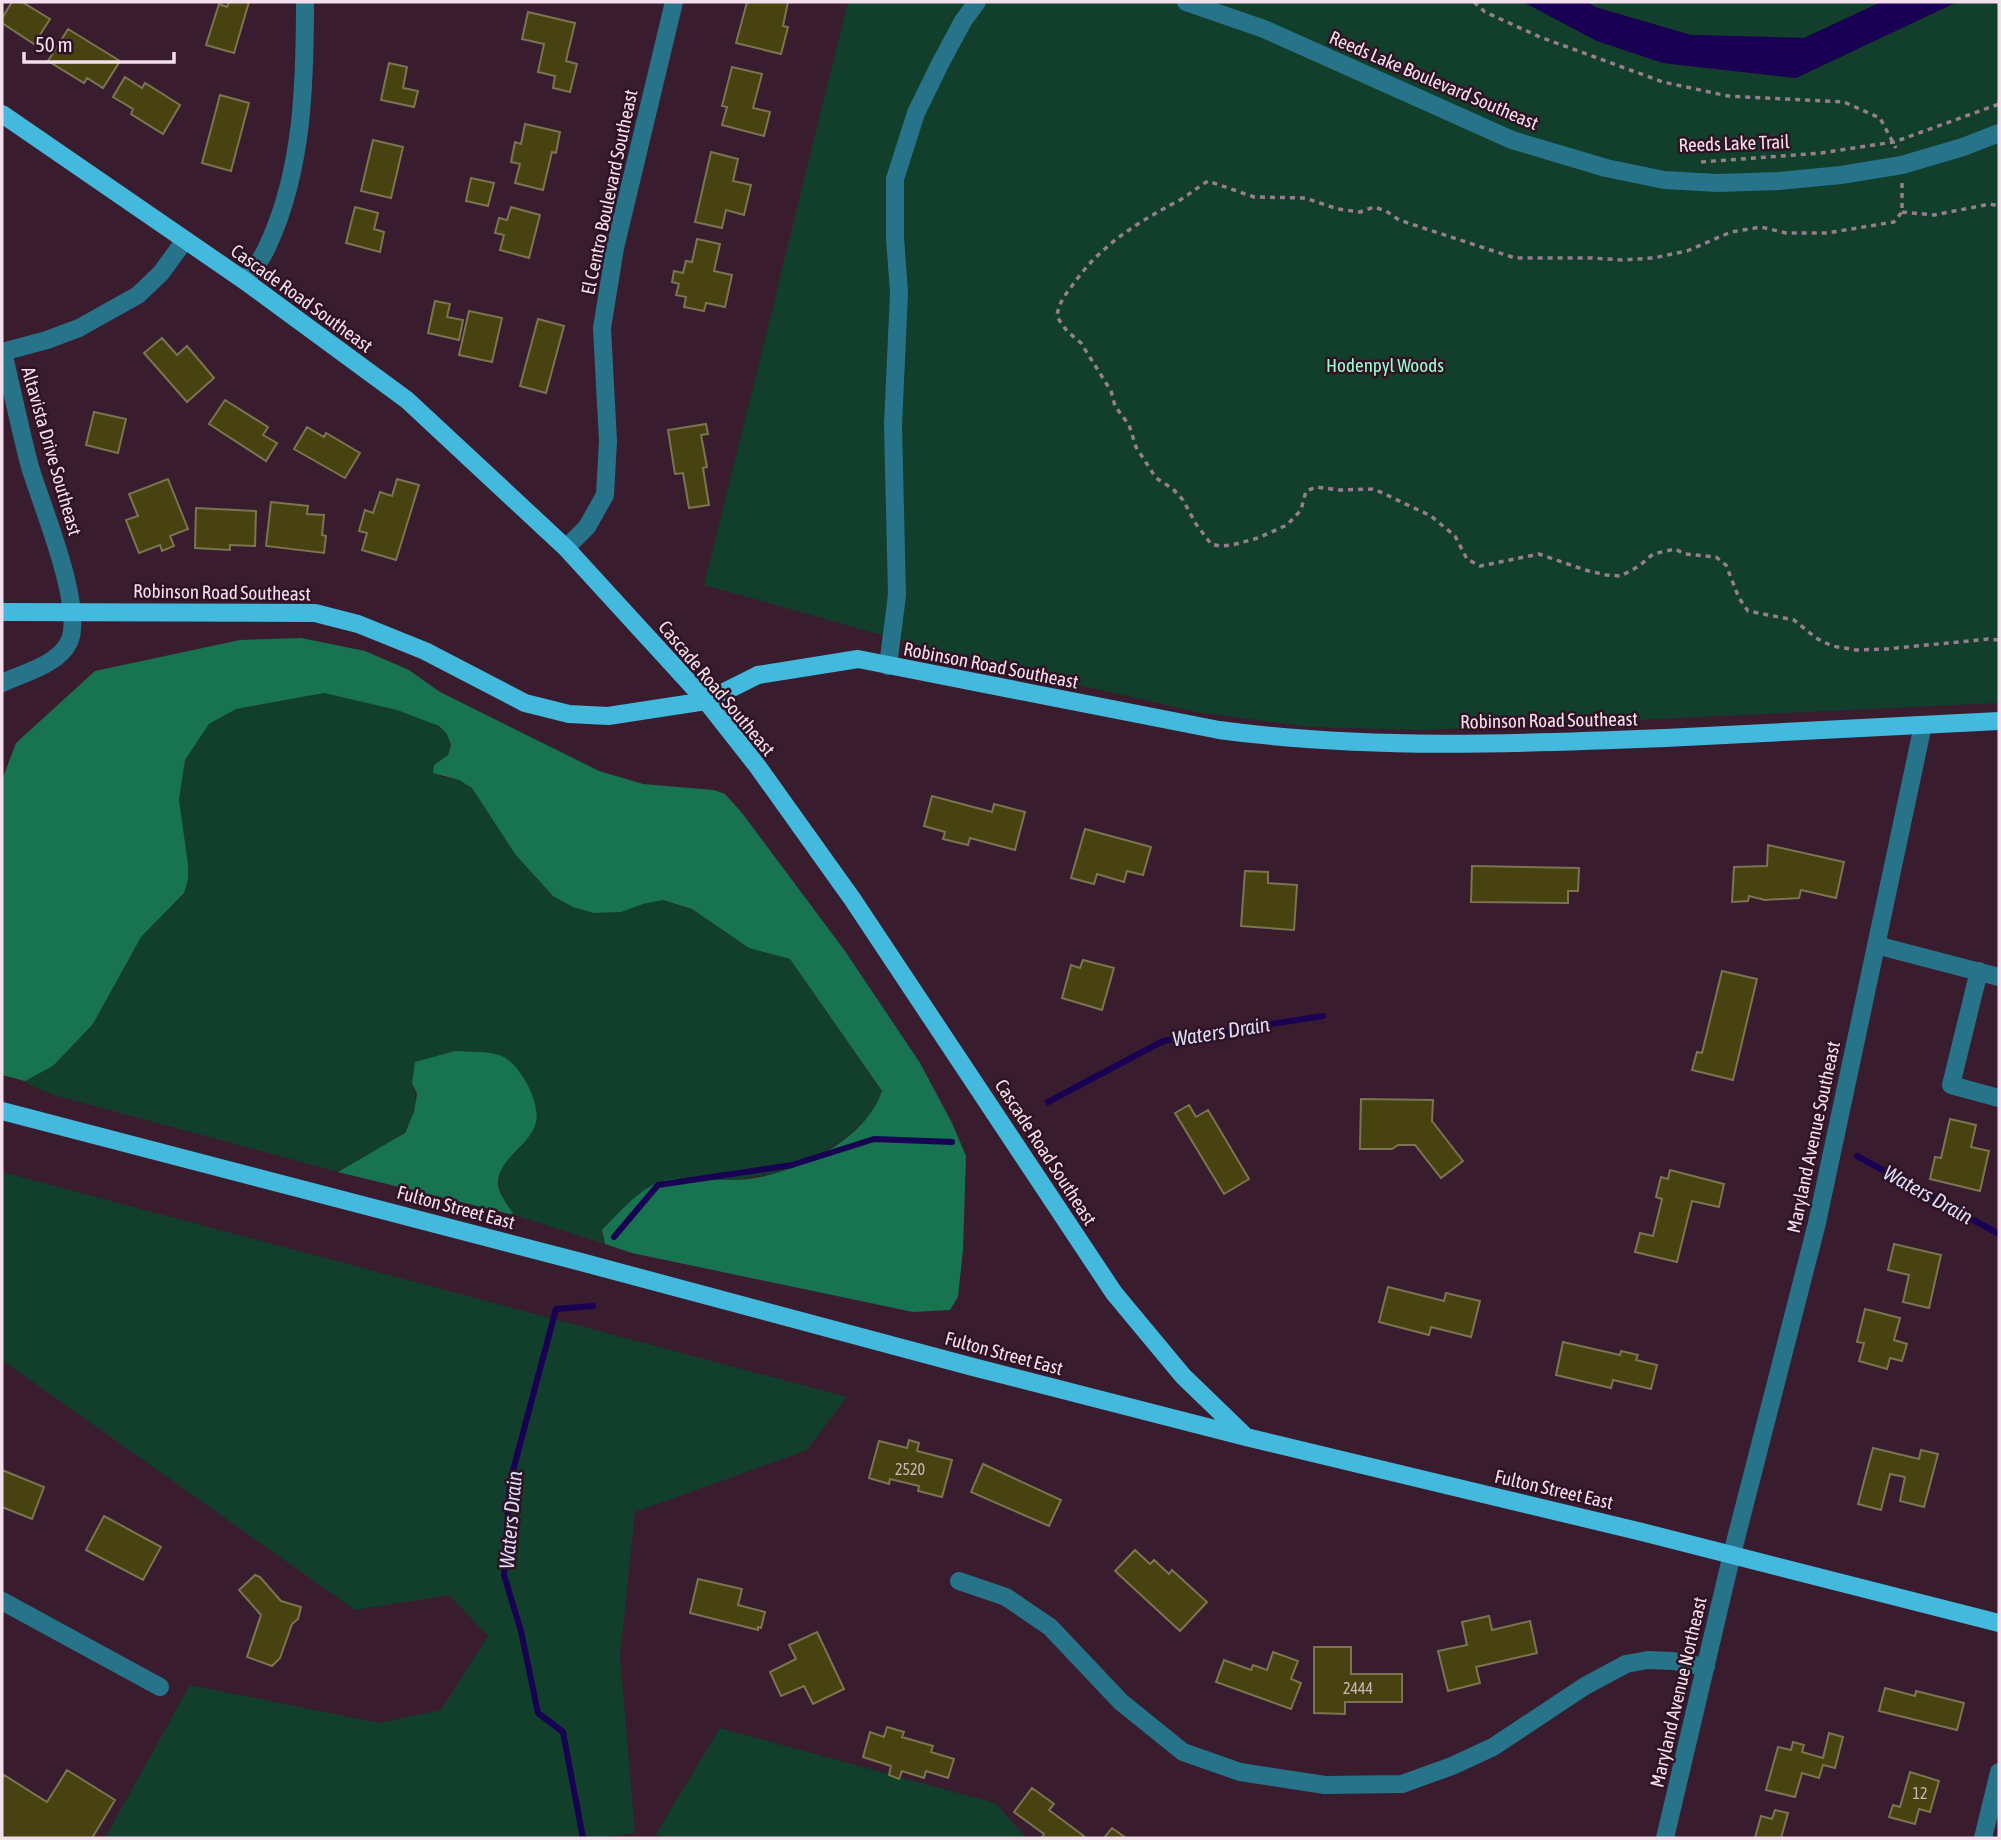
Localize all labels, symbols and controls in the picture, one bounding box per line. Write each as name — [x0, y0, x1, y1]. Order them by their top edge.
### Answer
scale bar — [24, 21, 175, 65]
street label: Reeds Lake Boulevard Southeast — [1326, 26, 1542, 134]
text: 50 m — [35, 32, 73, 56]
street label: El Centro Boulevard Southeast — [576, 87, 642, 297]
street label: Reeds Lake Trail — [1678, 130, 1790, 156]
street label: Cascade Road Southeast — [227, 239, 377, 357]
park label: Hodenpyl Woods — [1326, 354, 1444, 376]
street label: Altavista Drive Southeast — [17, 364, 87, 538]
street label: Robinson Road Southeast — [133, 579, 311, 605]
street label: Cascade Road Southeast — [654, 616, 780, 760]
street label: Robinson Road Southeast — [902, 637, 1080, 693]
street label: Robinson Road Southeast — [1460, 707, 1638, 733]
water label: Waters Drain — [1170, 1011, 1271, 1051]
street label: Maryland Avenue Southeast — [1782, 1039, 1844, 1235]
street label: Cascade Road Southeast — [991, 1075, 1101, 1229]
water label: Waters Drain — [1880, 1160, 1977, 1228]
street label: Fulton Street East — [395, 1181, 517, 1233]
street label: Fulton Street East — [943, 1327, 1065, 1379]
house number: 2520 — [895, 1460, 925, 1478]
street label: Fulton Street East — [1493, 1465, 1615, 1513]
water label: Waters Drain — [494, 1470, 526, 1570]
street label: Maryland Avenue Northeast — [1645, 1595, 1711, 1789]
house number: 2444 — [1343, 1679, 1373, 1697]
house number: 12 — [1912, 1784, 1928, 1802]

